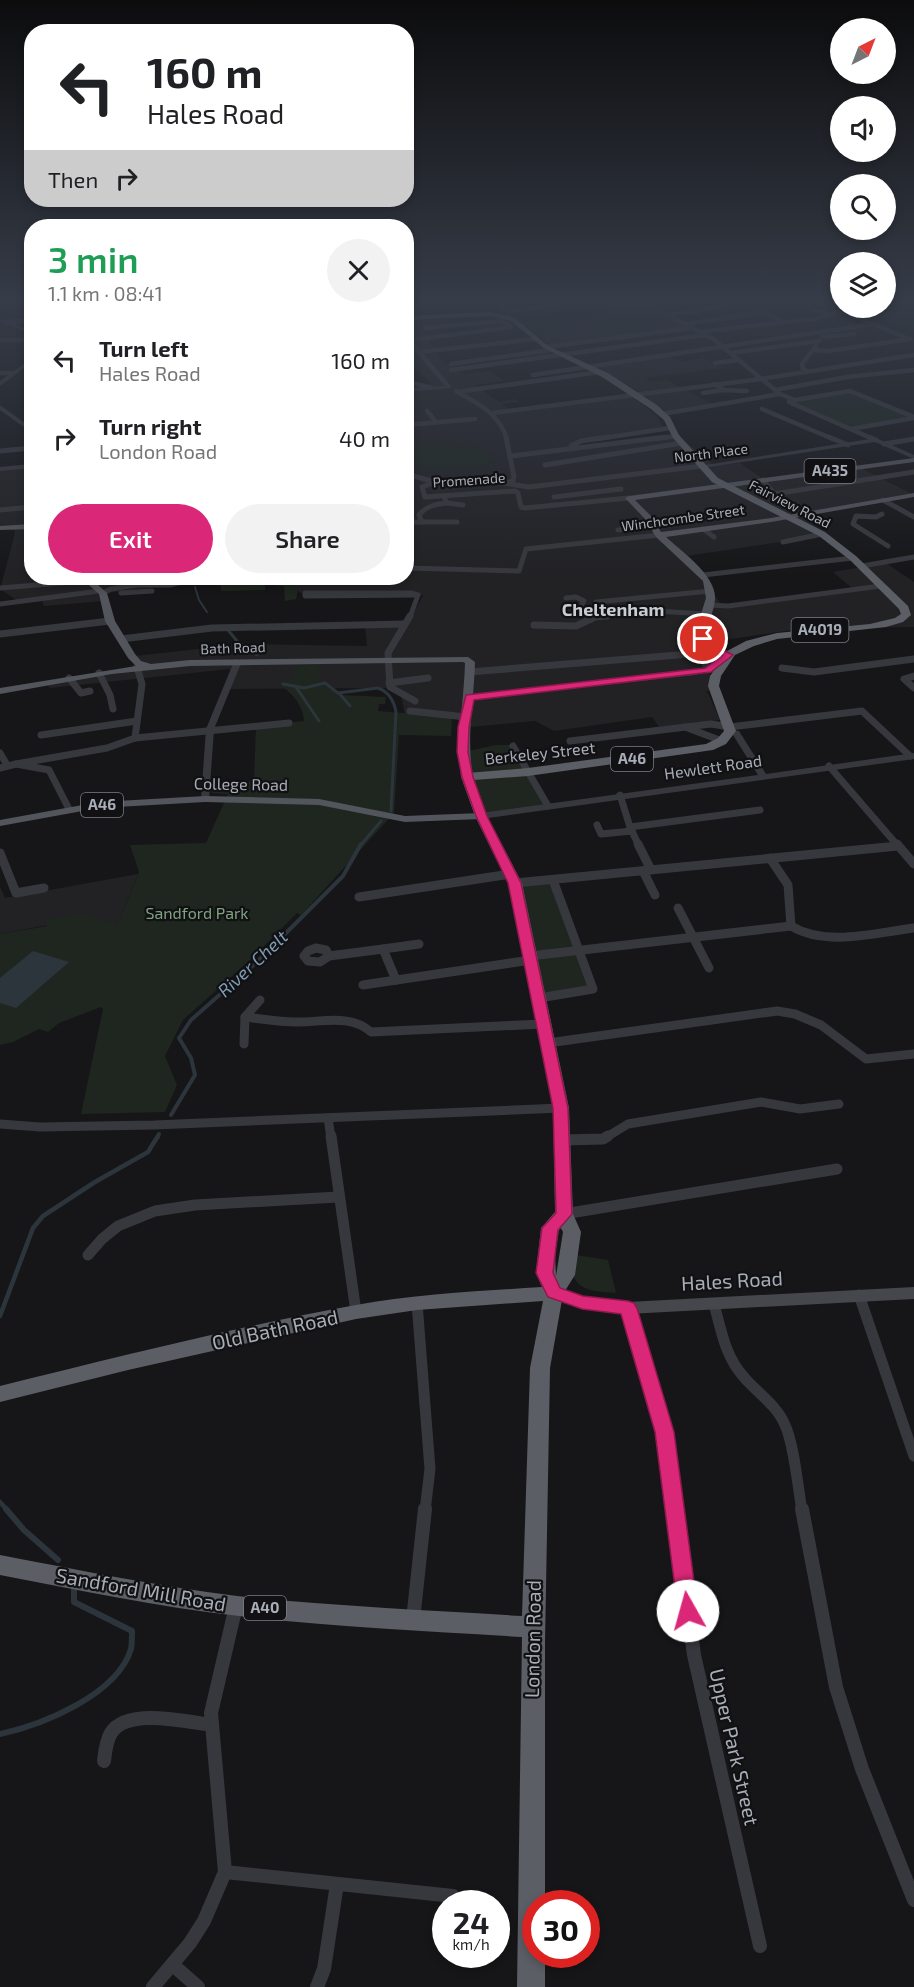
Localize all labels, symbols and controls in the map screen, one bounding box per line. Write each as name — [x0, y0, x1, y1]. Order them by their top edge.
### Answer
north arrow — [830, 18, 896, 84]
map controls — [830, 18, 896, 318]
text: 160 m — [147, 46, 263, 96]
icon: left — [48, 48, 126, 126]
button: sound — [830, 96, 896, 162]
text: Hales Road — [147, 97, 284, 129]
icon: right — [110, 162, 143, 195]
text: Then — [48, 166, 98, 192]
button: search — [830, 174, 896, 240]
text: 3 min — [48, 237, 139, 280]
button: close — [327, 239, 390, 302]
button: layers — [830, 252, 896, 318]
text: 1.1 km · 08:41 — [48, 281, 163, 305]
text: Turn left — [99, 335, 188, 361]
icon: left — [48, 344, 81, 377]
text: 160 m — [331, 347, 390, 373]
text: Hales Road — [99, 361, 201, 385]
text: Turn right — [99, 413, 201, 439]
icon: right — [48, 422, 81, 455]
text: 40 m — [339, 425, 390, 451]
text: London Road — [99, 439, 217, 463]
street label: North Place — [673, 440, 749, 465]
road number: A435 — [804, 459, 856, 483]
street label: Promenade — [432, 468, 506, 491]
street label: Fairview Road — [747, 476, 834, 531]
street label: Winchcombe Street — [620, 500, 746, 535]
button: Exit — [48, 504, 213, 573]
button: Share — [225, 504, 390, 573]
district label: Cheltenham — [562, 598, 664, 620]
pin — [677, 613, 728, 664]
road number: A4019 — [792, 618, 848, 642]
icon: arrive — [686, 622, 719, 655]
street label: Bath Road — [200, 638, 266, 657]
street label: Berkeley Street — [484, 737, 596, 768]
road number: A46 — [611, 747, 653, 771]
street label: Hewlett Road — [663, 750, 763, 783]
street label: College Road — [194, 773, 288, 794]
road number: A46 — [81, 793, 123, 817]
park label: Sandford Park — [146, 903, 248, 922]
water label: River Chelt — [213, 925, 292, 1001]
street label: Hales Road — [681, 1265, 783, 1295]
street label: Old Bath Road — [210, 1304, 340, 1354]
street label: Sandford Mill Road — [54, 1562, 228, 1616]
position arrow — [656, 1579, 720, 1643]
street label: London Road — [519, 1580, 545, 1698]
road number: A40 — [244, 1596, 286, 1620]
street label: Upper Park Street — [705, 1666, 765, 1828]
speed limit sign: 30 — [522, 1890, 600, 1968]
text: 24 — [453, 1904, 489, 1940]
text: km/h — [452, 1935, 490, 1953]

